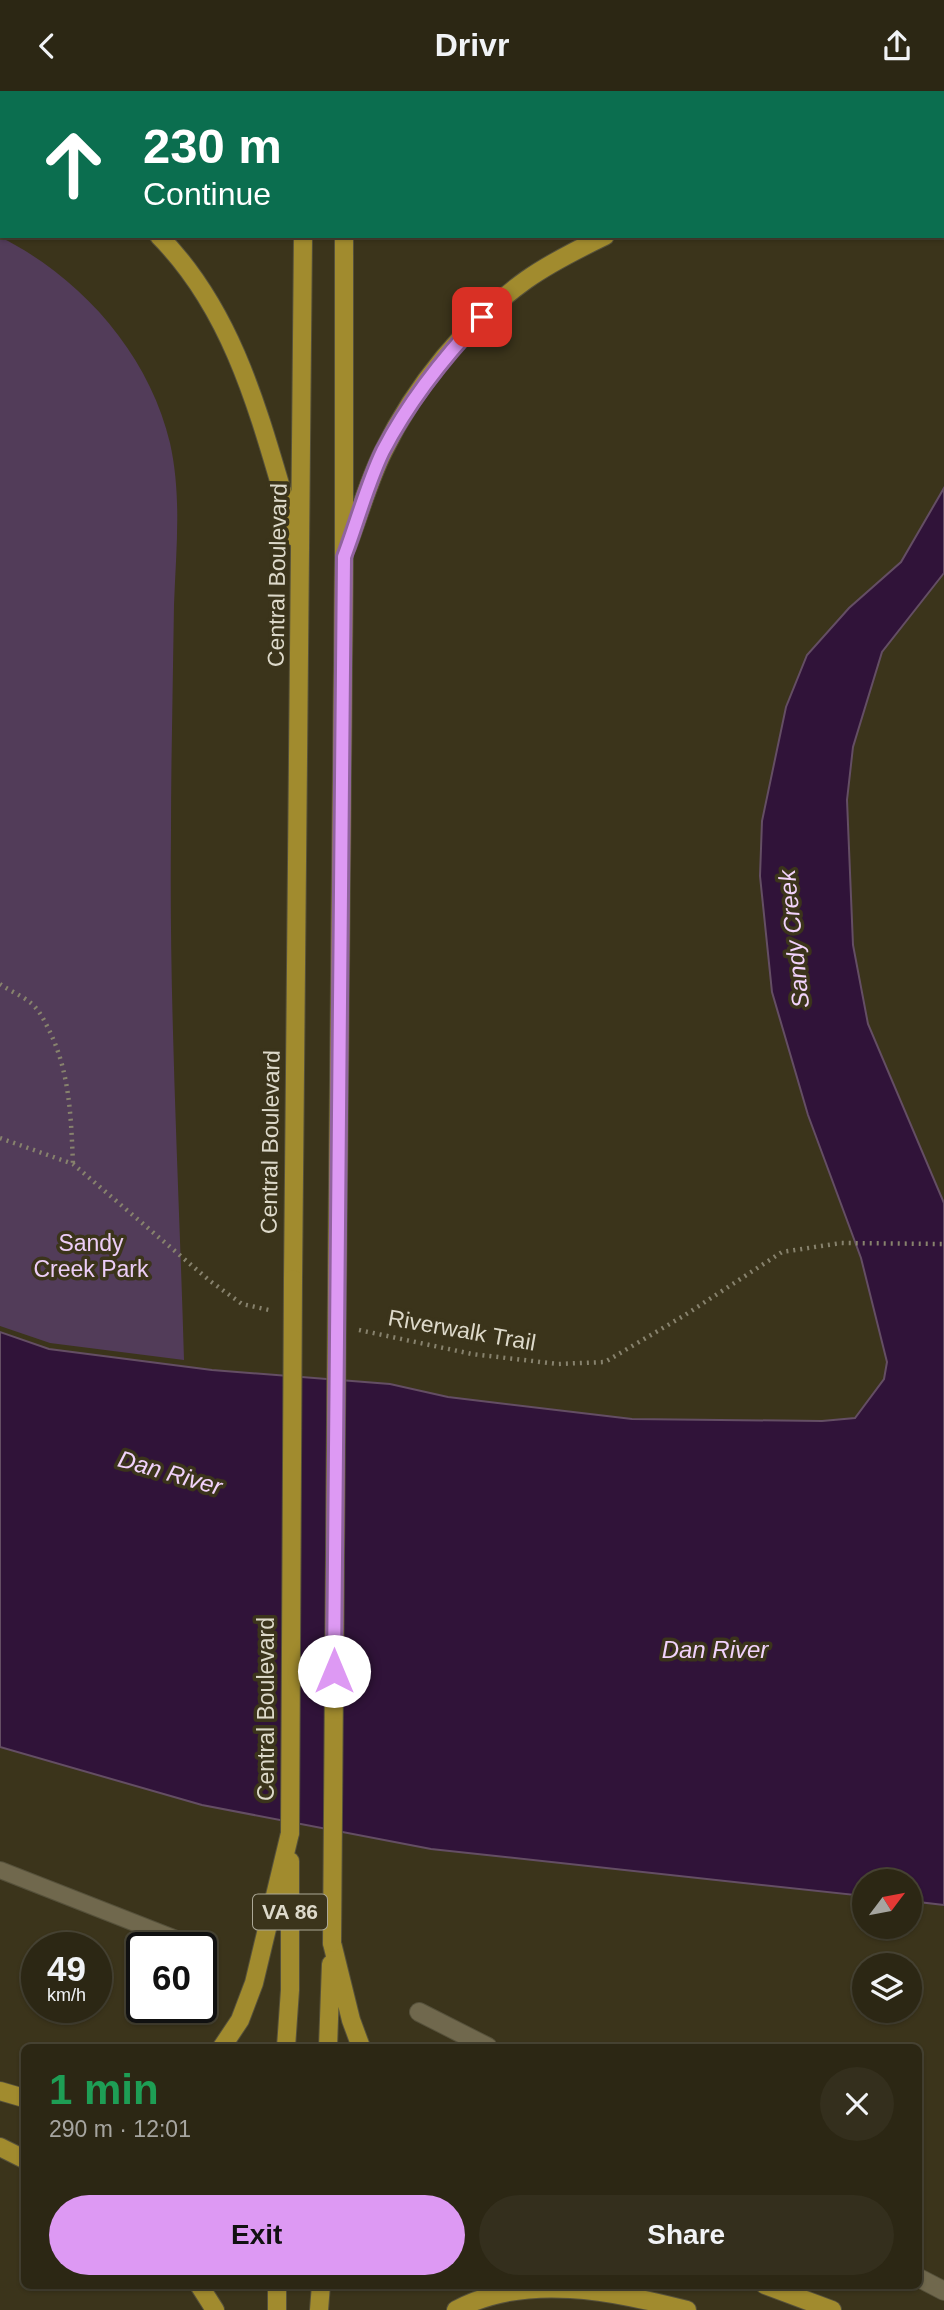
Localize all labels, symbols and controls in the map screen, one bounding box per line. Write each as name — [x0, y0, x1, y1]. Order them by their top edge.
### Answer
icon: back — [28, 27, 66, 65]
text: Drivr — [435, 27, 509, 63]
icon: share — [878, 27, 916, 65]
icon: ahead — [28, 119, 119, 210]
text: 230 m — [143, 119, 282, 173]
text: Continue — [143, 176, 271, 212]
pin — [452, 287, 512, 347]
icon: arrive — [463, 298, 501, 336]
street label: Central Boulevard — [262, 483, 292, 667]
water label: Sandy Creek — [773, 867, 814, 1009]
street label: Central Boulevard — [255, 1050, 285, 1234]
park label: Sandy Creek Park — [33, 1230, 149, 1282]
street label: Riverwalk Trail — [386, 1304, 538, 1356]
water label: Dan River — [115, 1445, 226, 1500]
street label: Central Boulevard — [253, 1617, 279, 1801]
position arrow — [297, 1634, 371, 1708]
water label: Dan River — [662, 1636, 769, 1663]
north arrow — [852, 1869, 922, 1939]
map controls — [852, 1869, 922, 2023]
road number: VA 86 — [253, 1895, 327, 1930]
speed limit sign: 60 — [126, 1932, 217, 2023]
text: 49 — [47, 1949, 86, 1988]
button: layers — [852, 1953, 922, 2023]
text: km/h — [47, 1985, 86, 2005]
text: 1 min — [49, 2066, 159, 2113]
button: close — [820, 2067, 894, 2141]
text: 290 m · 12:01 — [49, 2116, 191, 2142]
button: Exit — [49, 2195, 465, 2275]
button: Share — [479, 2195, 894, 2275]

